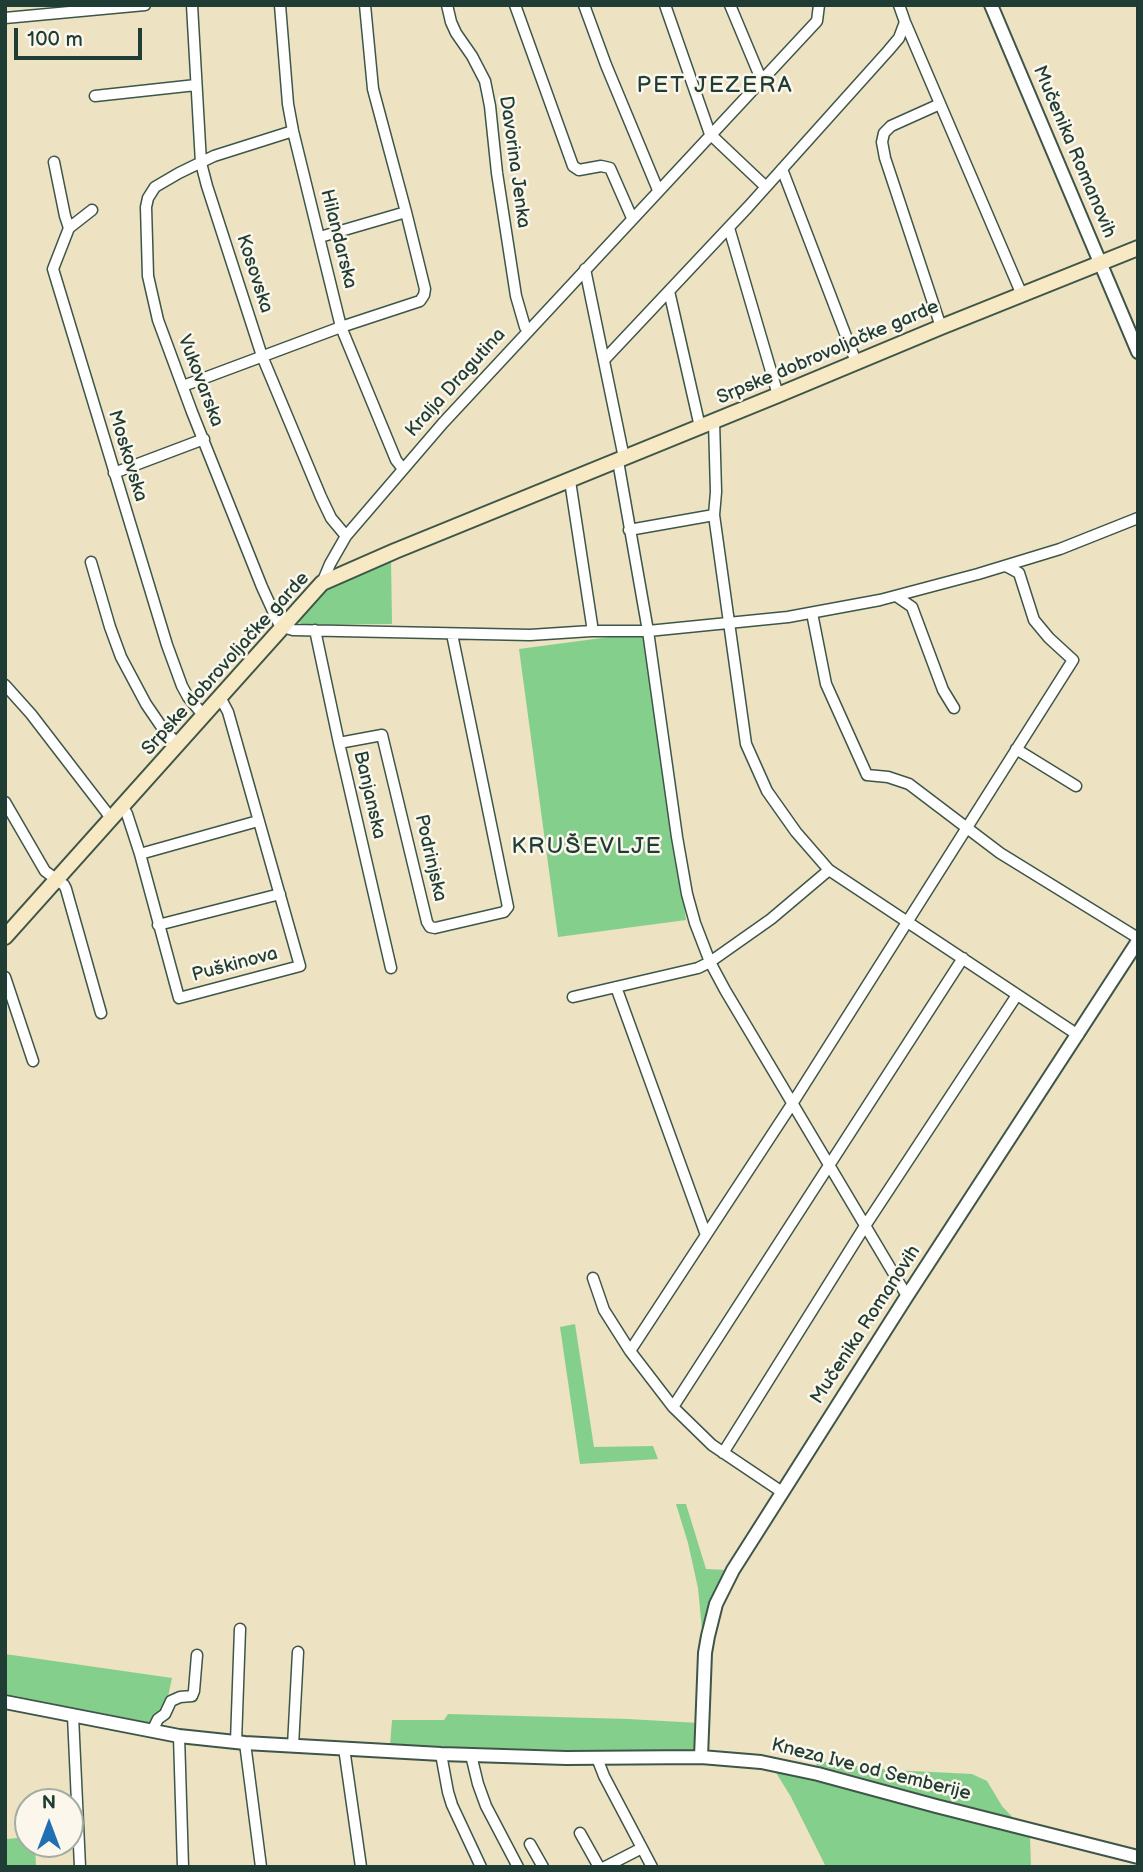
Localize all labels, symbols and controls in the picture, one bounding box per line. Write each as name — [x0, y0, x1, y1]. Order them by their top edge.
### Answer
scale bar — [18, 14, 145, 58]
text: 100 m — [27, 27, 83, 52]
street label: Mučenika Romanovih — [1027, 63, 1121, 241]
district label: PET JEZERA — [638, 72, 792, 100]
street label: Davorina Jenka — [493, 94, 535, 230]
street label: Hilandarska — [315, 187, 361, 291]
street label: Kosovska — [231, 232, 277, 316]
street label: Srpske dobrovoljačke garde — [714, 296, 942, 410]
street label: Kralja Dragutina — [401, 324, 511, 442]
street label: Vukovarska — [172, 332, 228, 430]
street label: Moskovska — [102, 407, 152, 505]
street label: Srpske dobrovoljačke garde — [138, 568, 314, 760]
street label: Banjanska — [348, 749, 390, 841]
street label: Podrinjska — [409, 812, 451, 904]
district label: KRUŠEVLJE — [512, 833, 662, 861]
street label: Puškinova — [190, 943, 280, 987]
street label: Mučenika Romanovih — [806, 1241, 926, 1409]
street label: Kneza Ive od Semberije — [769, 1734, 973, 1806]
north arrow — [14, 1788, 84, 1858]
text: N — [42, 1792, 56, 1815]

